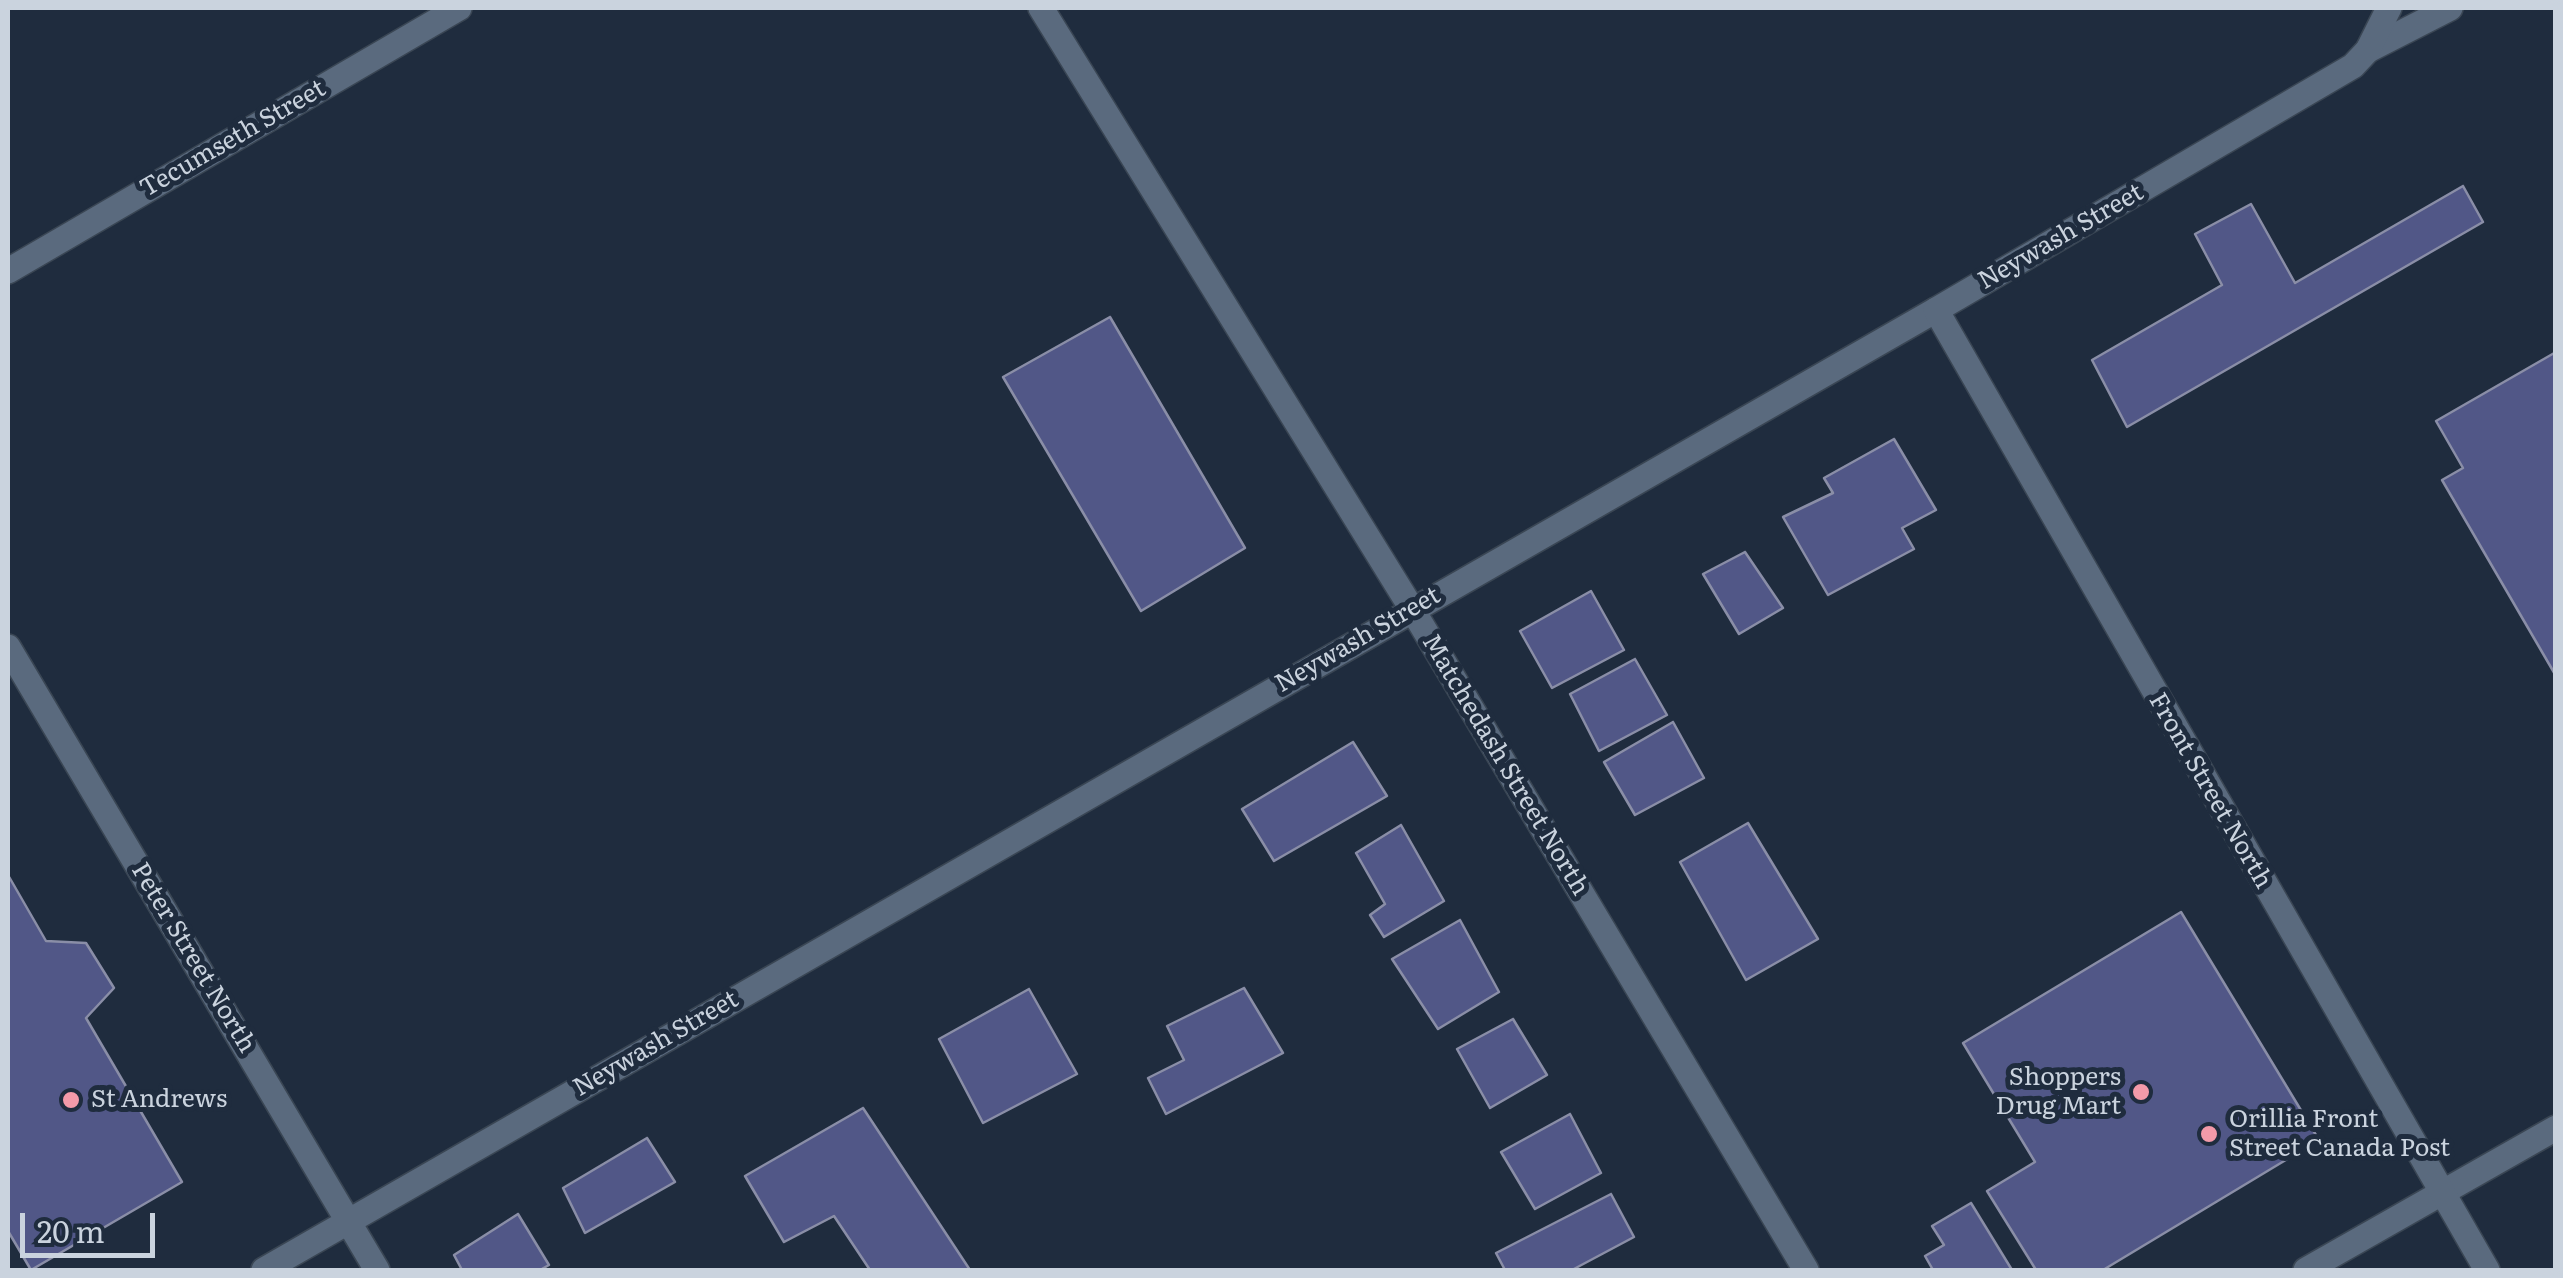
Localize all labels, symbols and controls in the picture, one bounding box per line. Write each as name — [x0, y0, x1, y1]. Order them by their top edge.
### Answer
street label: Tecumseth Street — [135, 74, 331, 204]
street label: Neywash Street — [1973, 178, 2149, 296]
street label: Neywash Street — [1270, 581, 1446, 699]
street label: Matchedash Street North — [1415, 629, 1595, 901]
street label: Front Street North — [2142, 688, 2278, 894]
street label: Peter Street North — [124, 858, 262, 1058]
street label: Neywash Street — [568, 985, 744, 1103]
place label: Shoppers Drug Mart — [1996, 1063, 2121, 1122]
marker: Shoppers Drug Mart — [2130, 1081, 2152, 1103]
place label: St Andrews — [91, 1085, 227, 1115]
marker: St Andrews — [60, 1089, 82, 1111]
place label: Orillia Front Street Canada Post — [2229, 1105, 2450, 1164]
marker: Orillia Front Street Canada Post — [2198, 1123, 2220, 1145]
scale bar — [25, 1193, 160, 1255]
text: 20 m — [37, 1208, 105, 1252]

